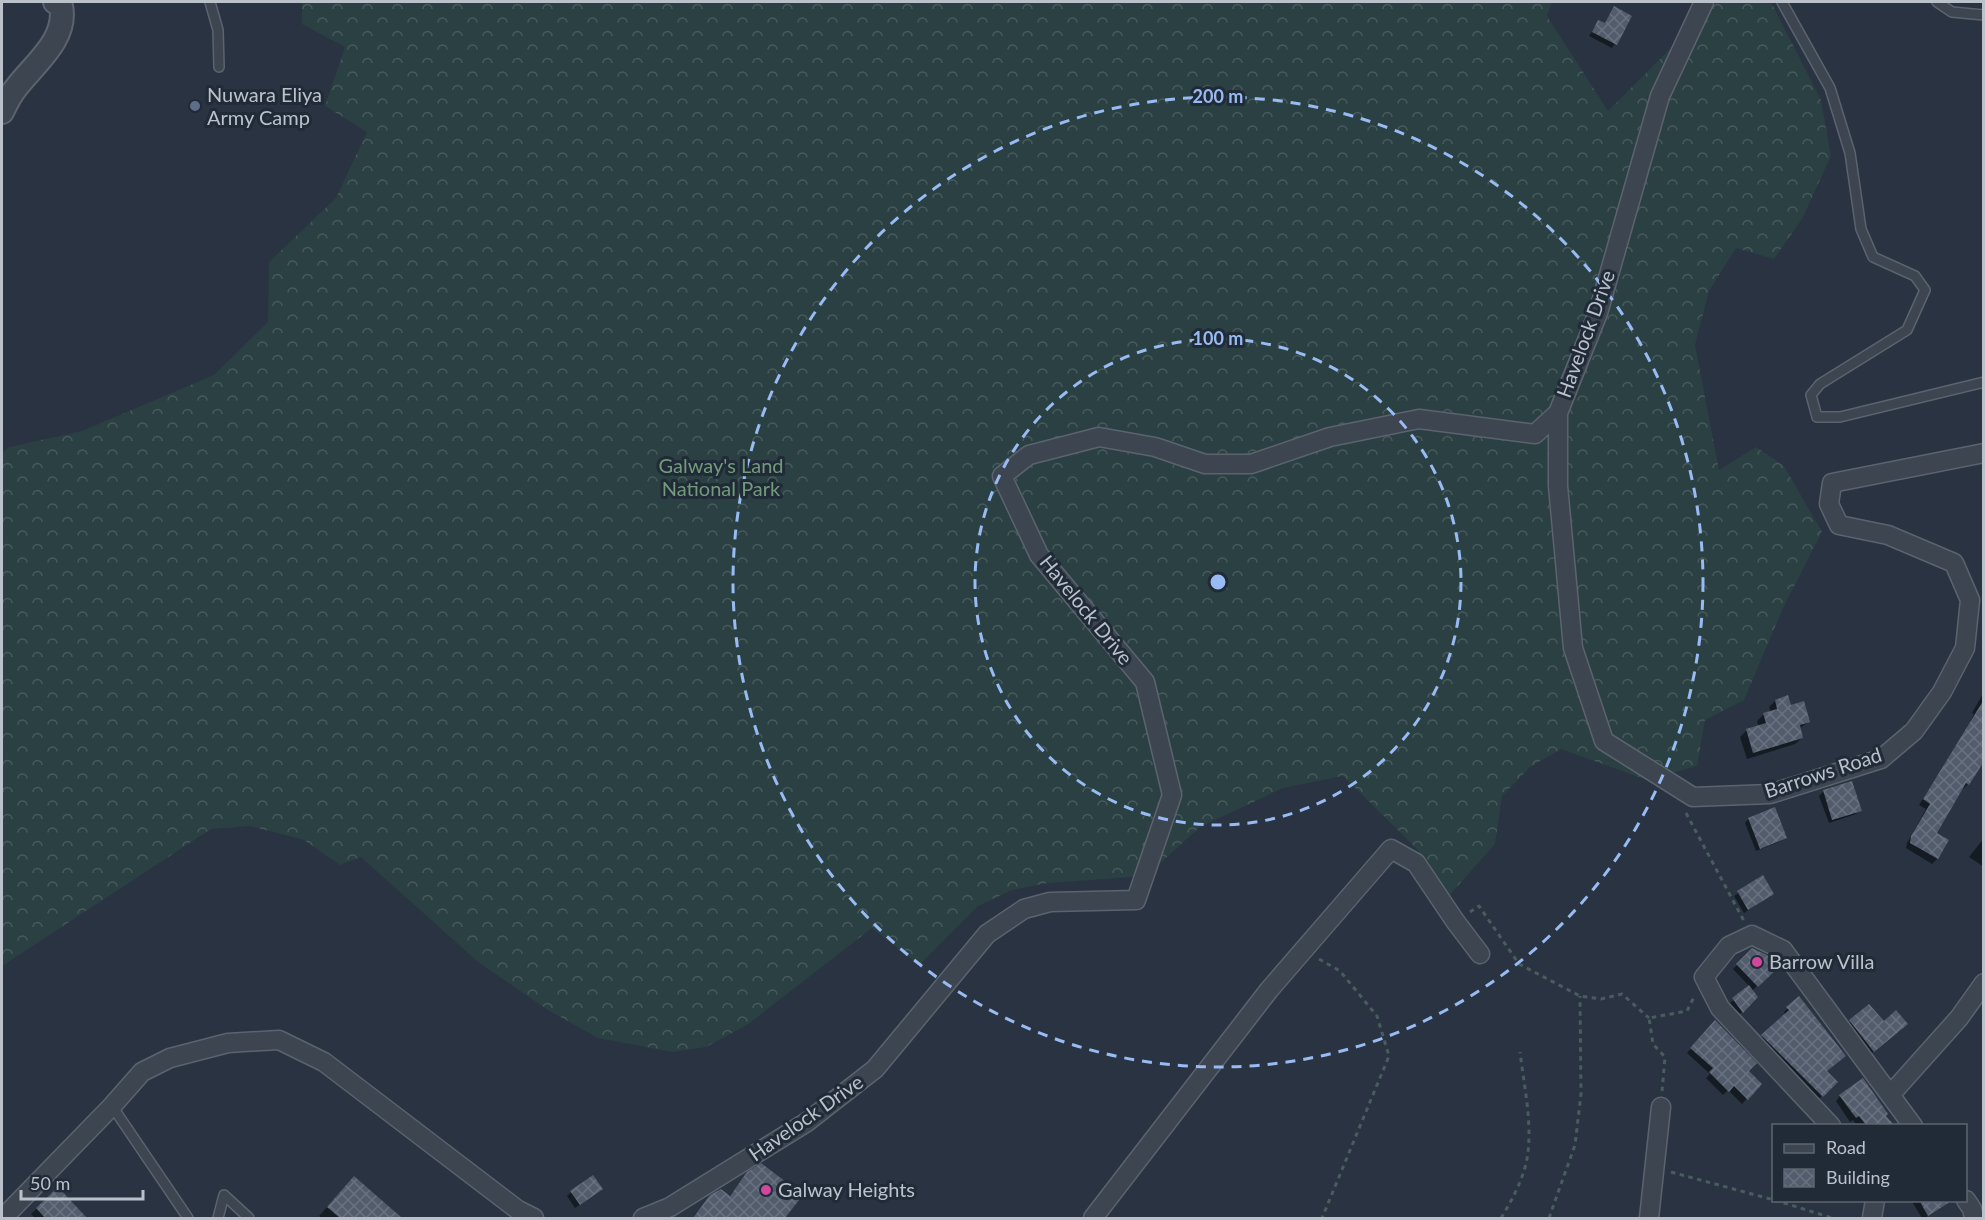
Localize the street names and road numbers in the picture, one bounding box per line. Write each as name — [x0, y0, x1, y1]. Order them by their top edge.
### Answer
street label: Havelock Drive — [1551, 267, 1619, 401]
street label: Havelock Drive — [1035, 550, 1138, 669]
street label: Barrows Road — [1761, 742, 1884, 802]
street label: Havelock Drive — [744, 1069, 867, 1165]

